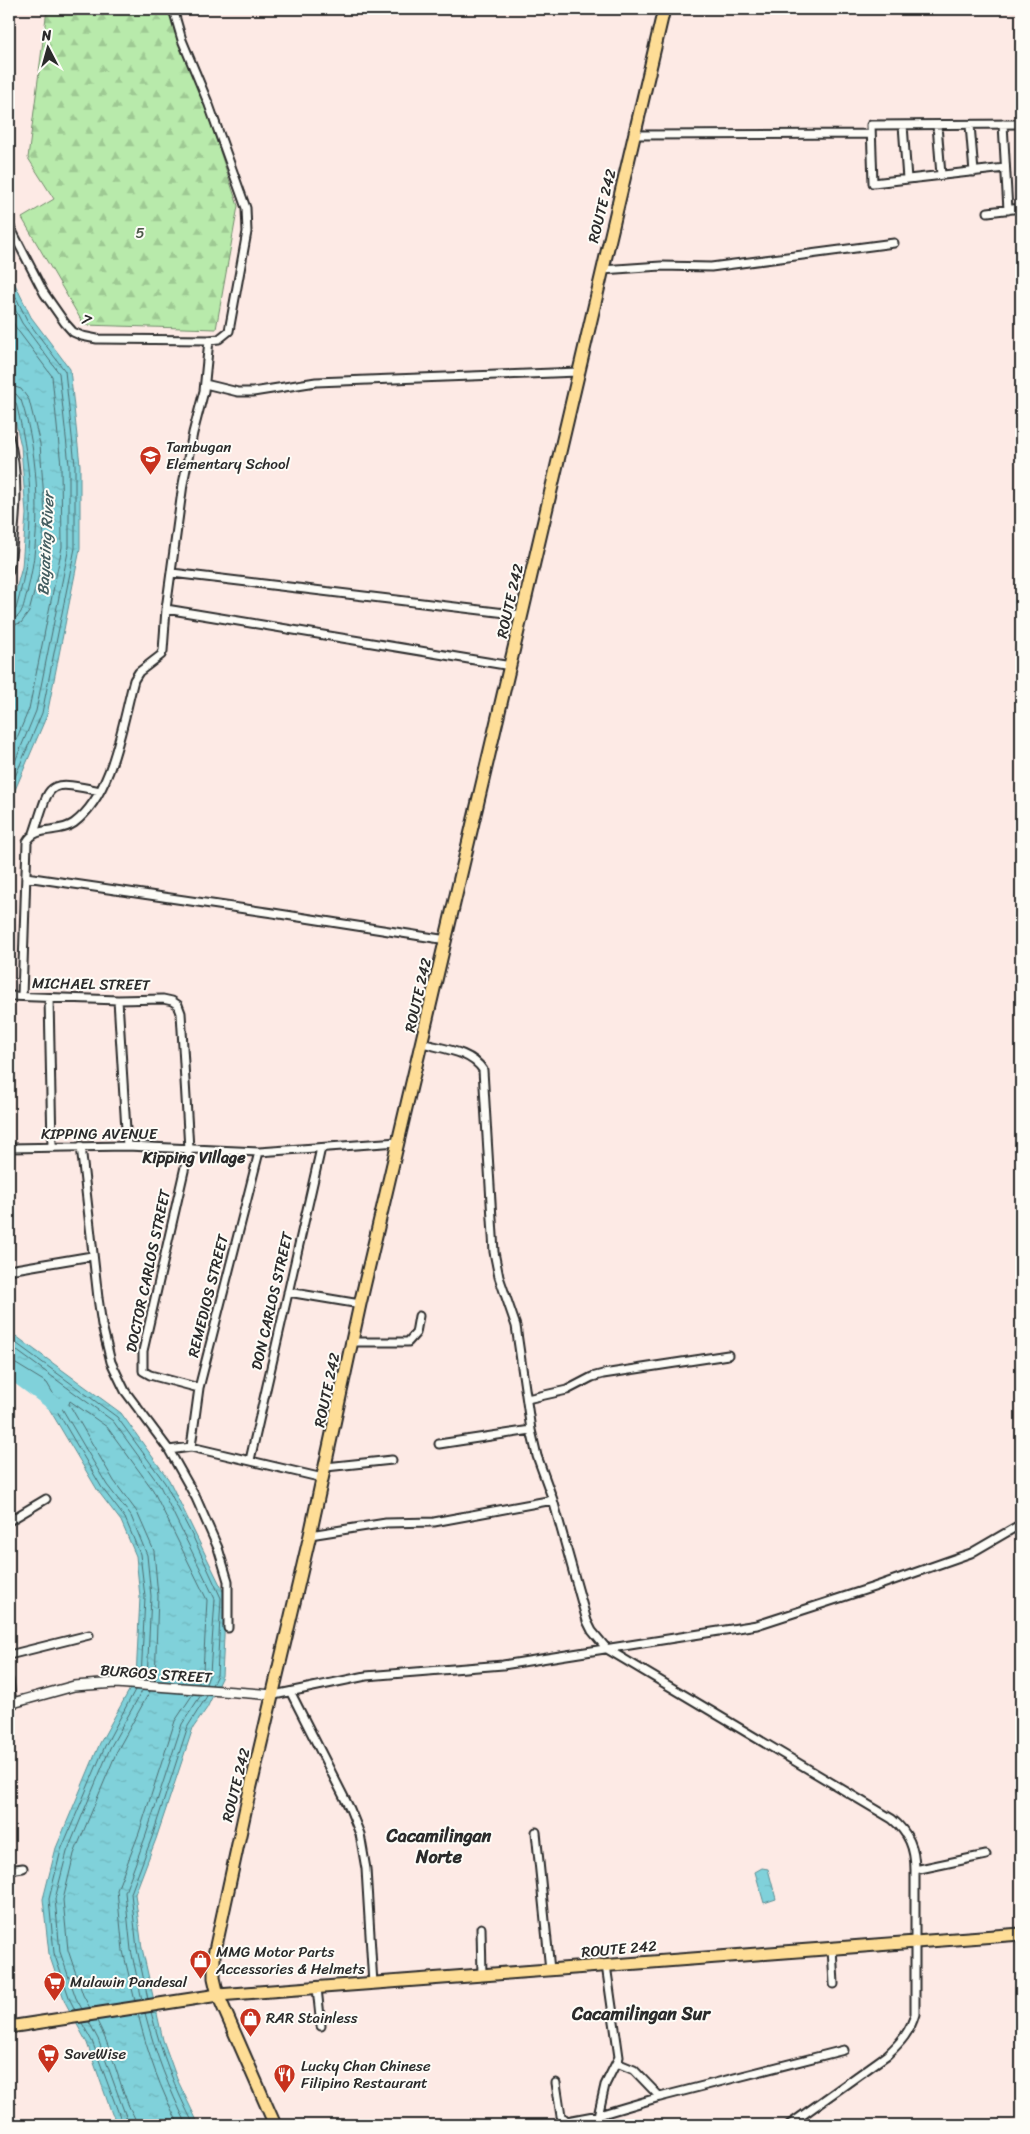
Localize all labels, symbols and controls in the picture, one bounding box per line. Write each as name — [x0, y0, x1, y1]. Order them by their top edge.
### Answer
north arrow — [22, 22, 72, 72]
text: N — [40, 23, 53, 49]
street label: ROUTE 242 — [580, 166, 624, 246]
park label: 5 — [135, 220, 145, 246]
street label: 7 — [76, 306, 97, 334]
place label: Tambugan Elementary School — [166, 434, 291, 477]
school or university icon: Tambugan Elementary School — [138, 444, 162, 475]
water label: Bayating River — [28, 489, 63, 596]
street label: ROUTE 242 — [489, 561, 531, 641]
street label: ROUTE 242 — [397, 955, 439, 1035]
street label: MICHAEL STREET — [32, 970, 151, 998]
street label: KIPPING AVENUE — [41, 1121, 159, 1147]
district label: Kipping Village — [142, 1143, 246, 1172]
street label: DOCTOR CARLOS STREET — [118, 1186, 178, 1355]
street label: DON CARLOS STREET — [243, 1228, 301, 1373]
street label: REMEDIOS STREET — [180, 1231, 236, 1360]
street label: ROUTE 242 — [306, 1350, 348, 1430]
street label: BURGOS STREET — [99, 1657, 214, 1691]
street label: ROUTE 242 — [214, 1745, 258, 1825]
district label: Cacamilingan Norte — [386, 1820, 492, 1873]
street label: ROUTE 242 — [580, 1933, 658, 1965]
place label: MMG Motor Parts Accessories & Helmets — [215, 1939, 365, 1982]
shop icon: MMG Motor Parts Accessories & Helmets — [188, 1949, 212, 1980]
place label: Mulawin Pandesal — [70, 1969, 188, 1995]
supermarket icon: Mulawin Pandesal — [42, 1970, 66, 2001]
district label: Cacamilingan Sur — [571, 1998, 712, 2030]
place label: RAR Stainless — [266, 2005, 358, 2031]
shop icon: RAR Stainless — [238, 2006, 262, 2037]
place label: SaveWise — [64, 2041, 126, 2067]
supermarket icon: SaveWise — [36, 2042, 60, 2073]
place label: Lucky Chan Chinese Filipino Restaurant — [301, 2053, 431, 2096]
restaurant icon: Lucky Chan Chinese Filipino Restaurant — [273, 2063, 297, 2094]

